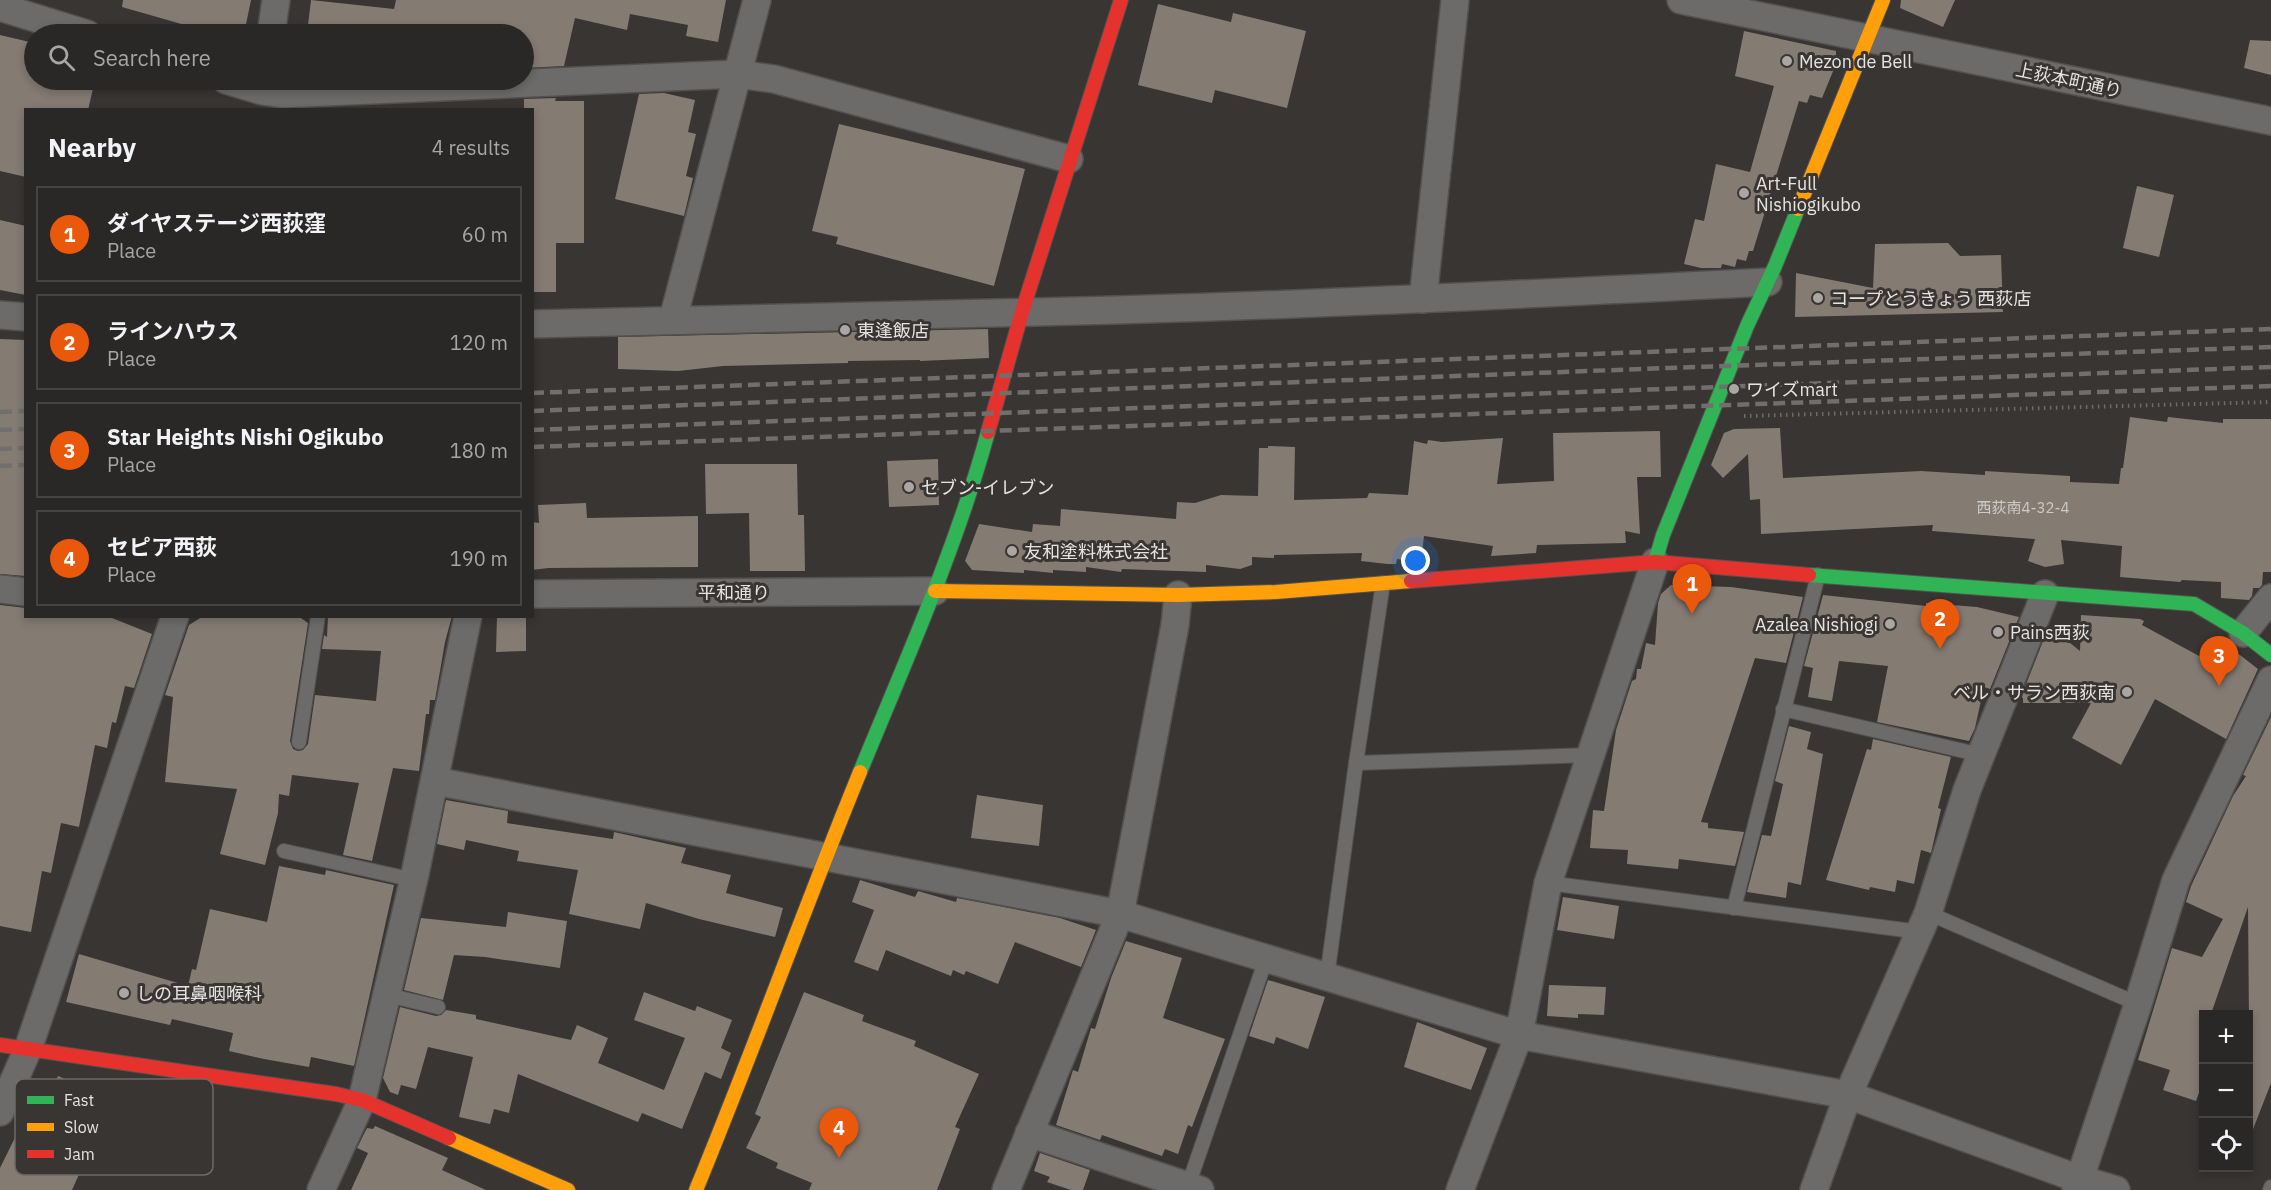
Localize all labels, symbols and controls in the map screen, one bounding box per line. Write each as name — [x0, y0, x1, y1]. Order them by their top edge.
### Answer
search box — [24, 24, 534, 90]
icon: search — [45, 41, 78, 74]
text: Search here — [93, 43, 211, 72]
place label: Mezon de Bell — [1799, 50, 1912, 73]
marker: Mezon de Bell — [1780, 54, 1794, 68]
street label: 上荻本町通り — [2014, 58, 2124, 102]
text: Nearby — [48, 130, 136, 164]
text: 4 results — [432, 134, 510, 161]
place label: Art-Full Nishiogikubo — [1756, 172, 1861, 216]
marker: Art-Full Nishiogikubo — [1737, 186, 1751, 200]
text: ダイヤステージ西荻窪 — [107, 208, 326, 237]
text: 1 — [64, 221, 76, 248]
text: 60 m — [462, 221, 508, 248]
text: Place — [107, 237, 156, 264]
place label: コープとうきょう 西荻店 — [1830, 287, 2031, 310]
marker: コープとうきょう 西荻店 — [1811, 291, 1825, 305]
text: ラインハウス — [107, 316, 239, 345]
place label: 東逢飯店 — [857, 319, 929, 342]
marker: 東逢飯店 — [838, 323, 852, 337]
text: 2 — [64, 329, 76, 356]
text: 120 m — [450, 329, 508, 356]
text: Place — [107, 345, 156, 372]
place label: ワイズmart — [1746, 378, 1838, 401]
marker: ワイズmart — [1727, 382, 1741, 396]
text: Star Heights Nishi Ogikubo — [107, 422, 384, 451]
text: 3 — [64, 437, 76, 464]
text: 180 m — [450, 437, 508, 464]
text: Place — [107, 451, 156, 478]
place label: セブン-イレブン — [921, 476, 1054, 499]
marker: セブン-イレブン — [902, 480, 916, 494]
house number: 西荻南4-32-4 — [1977, 498, 2069, 517]
text: セピア西荻 — [107, 532, 217, 561]
place label: 友和塗料株式会社 — [1024, 540, 1168, 563]
marker: 友和塗料株式会社 — [1005, 544, 1019, 558]
text: 4 — [64, 545, 76, 572]
text: 190 m — [450, 545, 508, 572]
your location — [1401, 546, 1430, 575]
text: Place — [107, 561, 156, 588]
pin: 1 — [1672, 564, 1712, 614]
street label: 平和通り — [698, 581, 770, 604]
pin: 2 — [1920, 600, 1960, 649]
place label: Azalea Nishiogi — [1755, 613, 1878, 636]
marker: Azalea Nishiogi — [1883, 617, 1897, 631]
place label: Pains西荻 — [2010, 621, 2090, 644]
marker: Pains西荻 — [1991, 625, 2005, 639]
pin: 3 — [2200, 636, 2238, 686]
place label: ベル・サラン西荻南 — [1953, 681, 2115, 704]
marker: ベル・サラン西荻南 — [2120, 685, 2134, 699]
place label: しの耳鼻咽喉科 — [136, 982, 262, 1005]
marker: しの耳鼻咽喉科 — [117, 986, 131, 1000]
map controls — [2199, 1010, 2253, 1172]
button: + — [2199, 1010, 2253, 1064]
button: − — [2199, 1064, 2253, 1118]
legend — [15, 1079, 213, 1175]
text: Fast — [64, 1090, 94, 1110]
pin: 4 — [820, 1108, 858, 1158]
text: Slow — [64, 1117, 99, 1137]
button: locate — [2199, 1118, 2253, 1172]
text: Jam — [64, 1144, 95, 1164]

